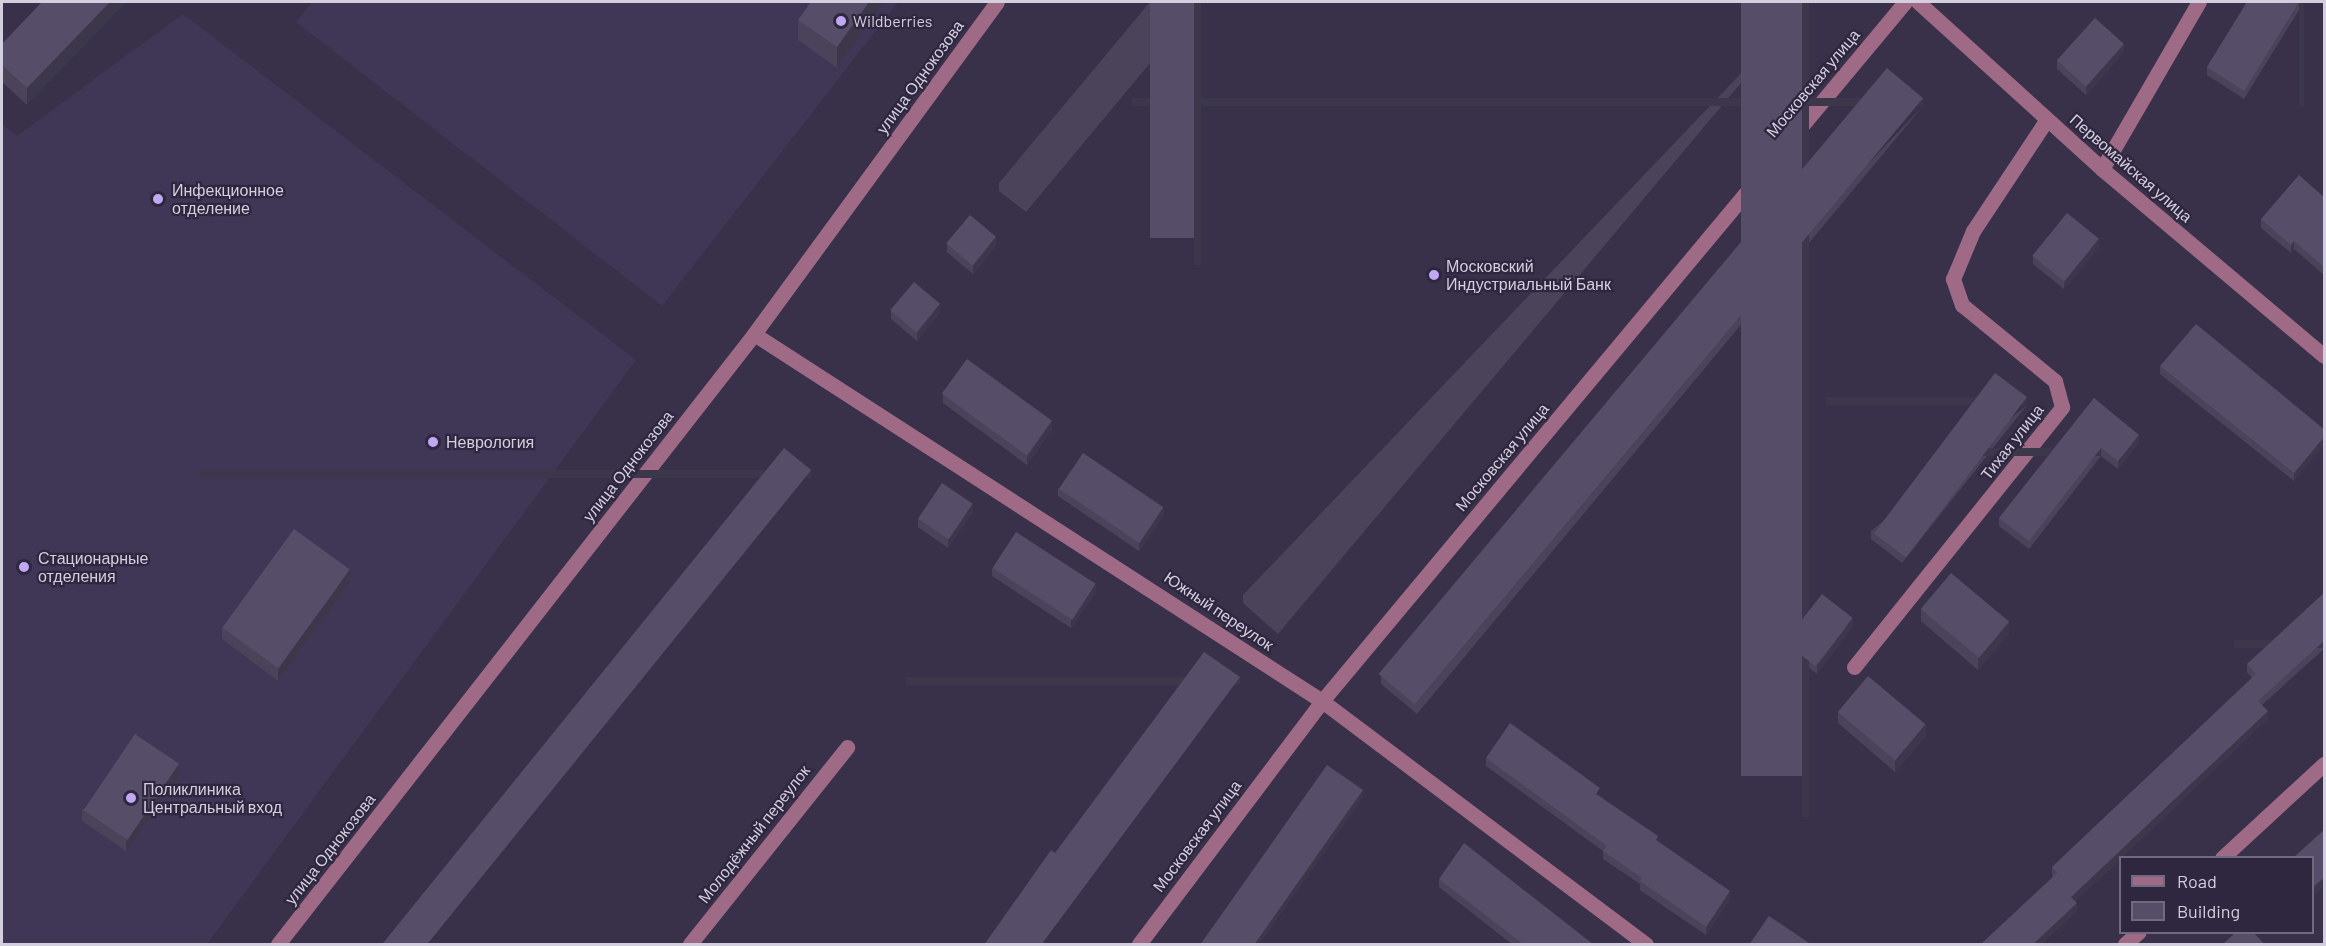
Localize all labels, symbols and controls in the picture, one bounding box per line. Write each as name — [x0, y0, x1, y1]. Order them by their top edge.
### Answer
place label: Wildberries — [853, 11, 933, 31]
marker: Wildberries — [834, 14, 848, 28]
street label: улица Однокозова — [872, 17, 968, 137]
street label: Московская улица — [1762, 25, 1864, 141]
street label: Первомайская улица — [2066, 110, 2196, 226]
place label: Инфекционное отделение — [172, 180, 284, 218]
marker: Инфекционное отделение — [149, 190, 167, 208]
place label: Московский Индустриальный Банк — [1446, 256, 1611, 294]
marker: Московский Индустриальный Банк — [1427, 268, 1441, 282]
street label: Московская улица — [1451, 399, 1553, 515]
street label: Тихая улица — [1977, 400, 2047, 484]
street label: улица Однокозова — [579, 407, 677, 525]
place label: Неврология — [446, 432, 534, 452]
marker: Неврология — [424, 433, 442, 451]
place label: Стационарные отделения — [38, 548, 148, 586]
marker: Стационарные отделения — [15, 558, 33, 576]
street label: Южный переулок — [1161, 567, 1277, 655]
street label: Молодёжный переулок — [694, 761, 814, 907]
street label: Московская улица — [1149, 776, 1245, 896]
place label: Поликлиника Центральный вход — [143, 779, 282, 817]
street label: улица Однокозова — [281, 790, 379, 908]
marker: Поликлиника Центральный вход — [124, 791, 138, 805]
legend — [2119, 856, 2314, 934]
text: Road — [2177, 870, 2217, 892]
text: Building — [2177, 900, 2240, 922]

